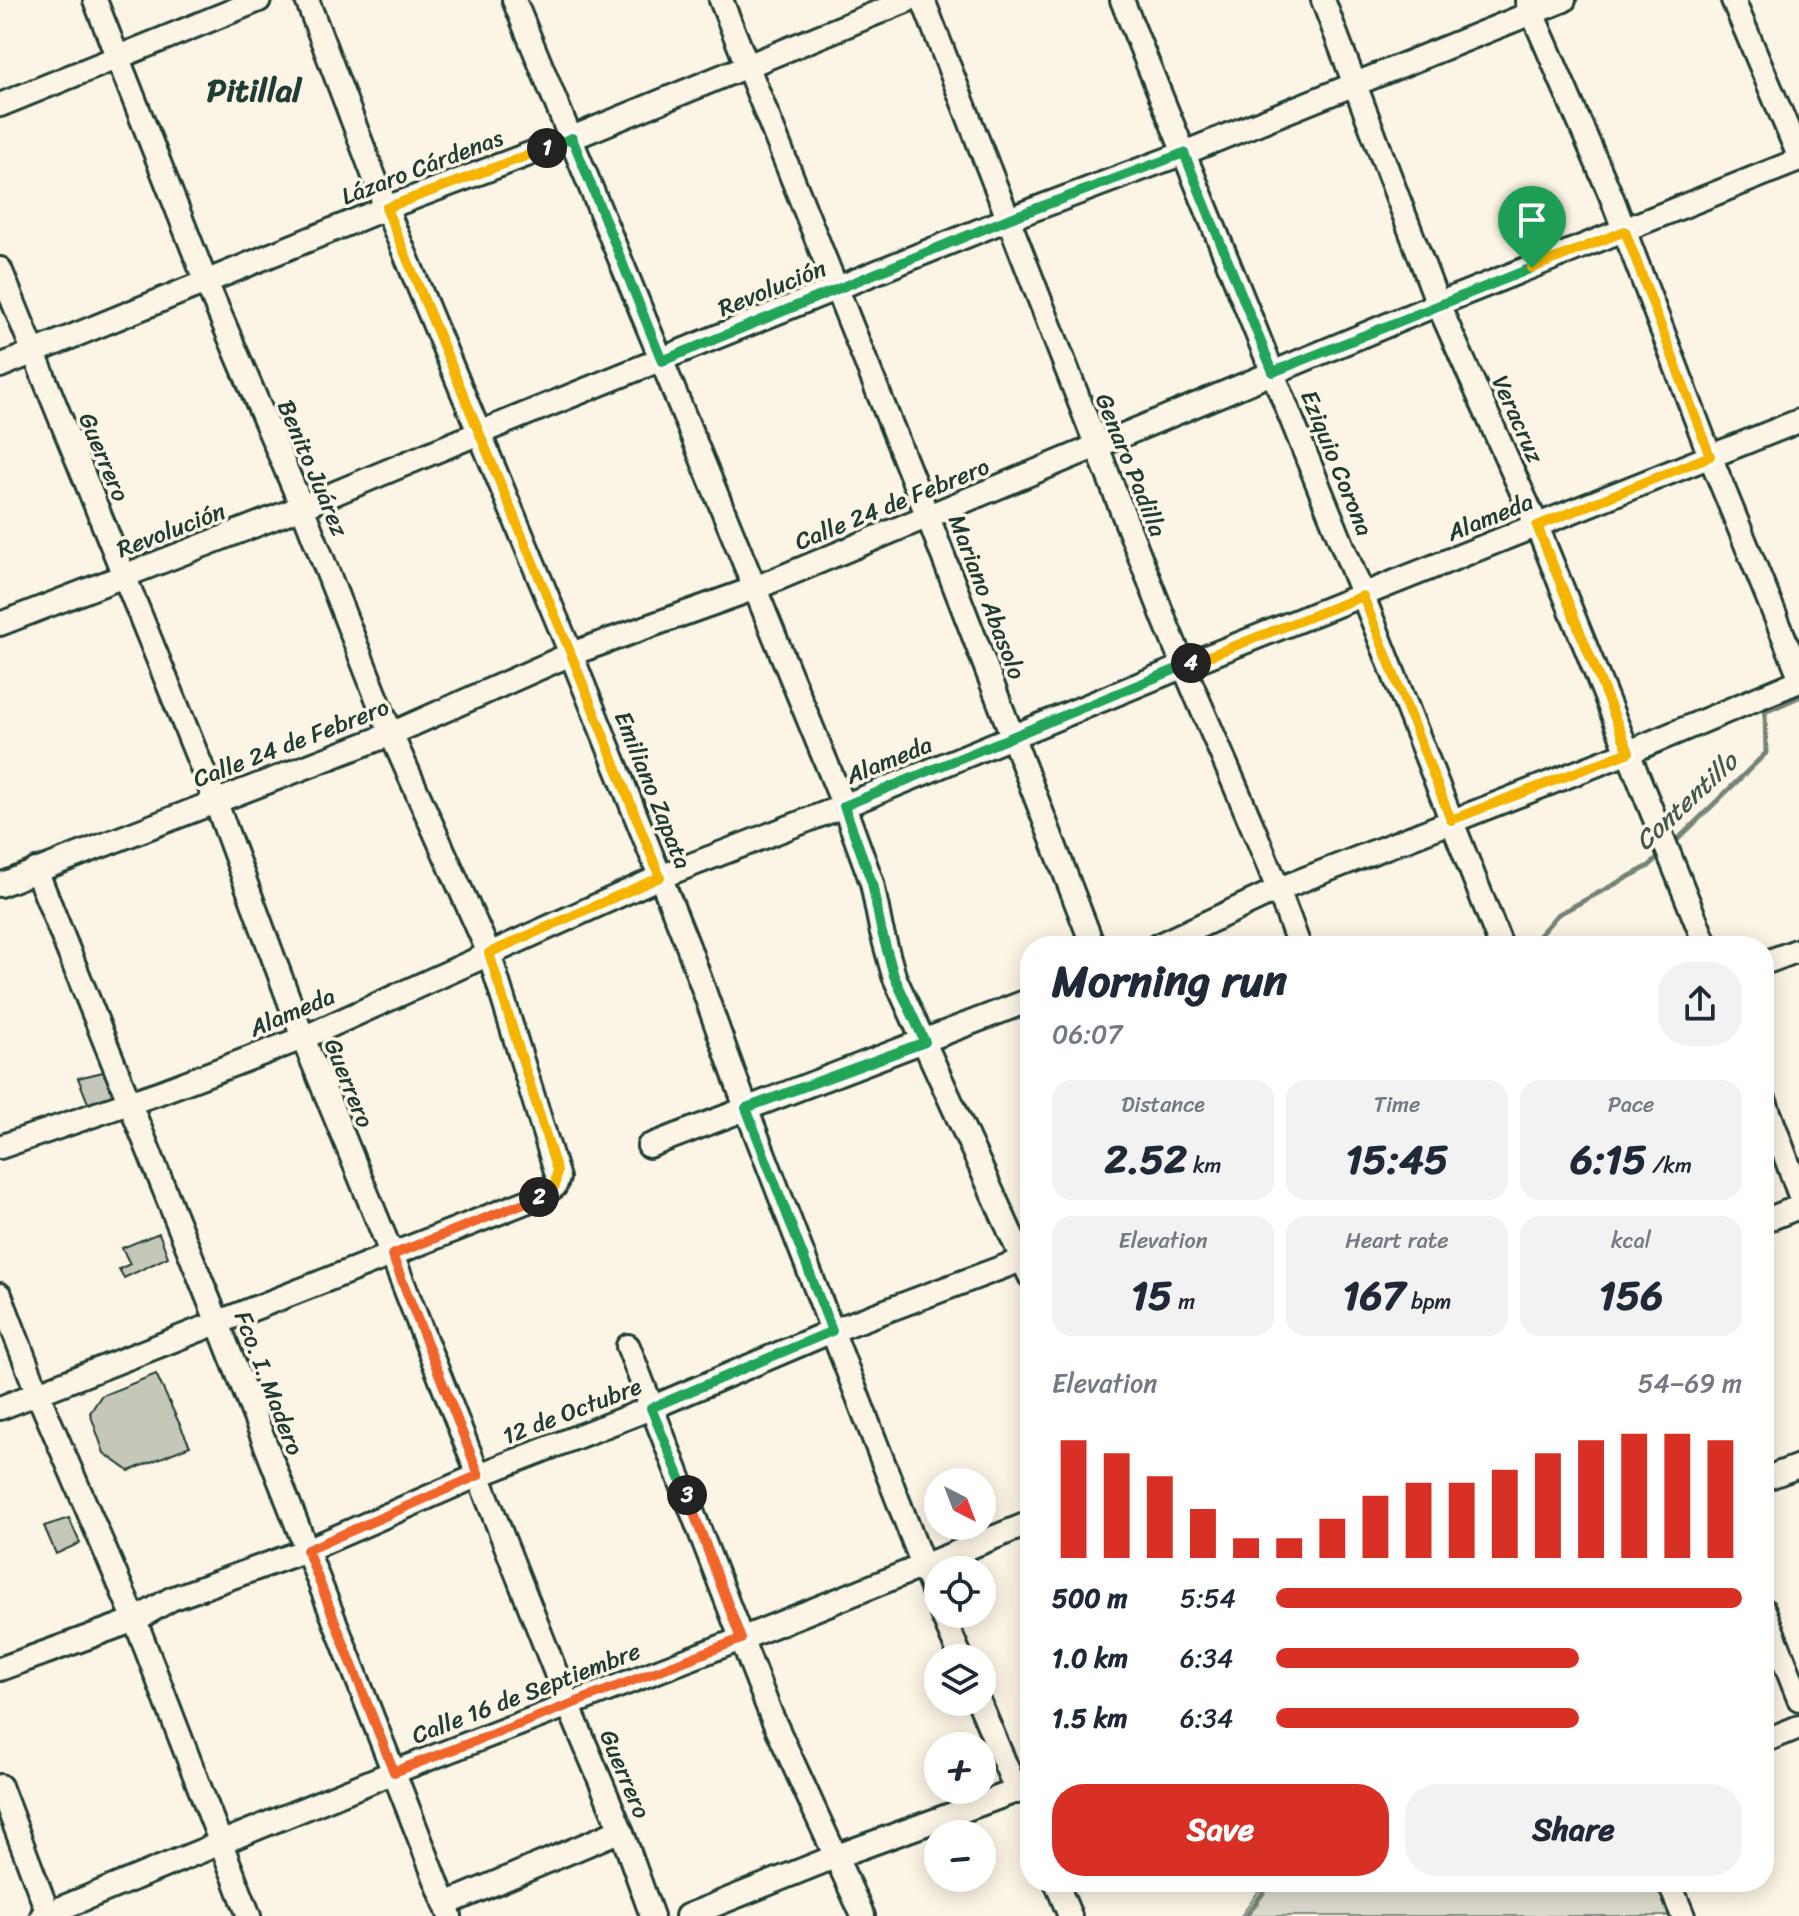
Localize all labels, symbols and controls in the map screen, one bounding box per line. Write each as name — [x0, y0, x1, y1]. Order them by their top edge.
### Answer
district label: Pitillal — [207, 62, 303, 119]
street label: Lázaro Cárdenas — [335, 117, 509, 217]
pin: 1 — [527, 128, 567, 168]
text: 1 — [542, 128, 552, 167]
pin — [1498, 186, 1566, 268]
icon: arrive — [1510, 198, 1554, 242]
street label: Revolución — [711, 247, 833, 329]
street label: Veracruz — [1480, 368, 1556, 470]
street label: Eziquio Corona — [1289, 383, 1385, 543]
street label: Genaro Padilla — [1083, 387, 1179, 543]
street label: Benito Juárez — [265, 393, 361, 544]
street label: Guerrero — [66, 406, 142, 508]
street label: Calle 24 de Febrero — [788, 446, 996, 562]
street label: Alameda — [1439, 481, 1540, 554]
street label: Revolución — [110, 490, 232, 570]
street label: Mariano Abasolo — [936, 508, 1038, 686]
pin: 4 — [1171, 643, 1211, 683]
text: 4 — [1184, 643, 1198, 682]
street label: Calle 24 de Febrero — [187, 686, 395, 800]
street label: Emiliano Zapata — [602, 704, 704, 876]
street label: Alameda — [838, 724, 939, 797]
water label: Contentillo — [1623, 738, 1751, 862]
text: Morning run — [1052, 942, 1287, 1020]
button: share — [1658, 962, 1742, 1046]
street label: Alameda — [241, 975, 342, 1049]
text: 06:07 — [1052, 1011, 1122, 1057]
street label: Guerrero — [312, 1032, 386, 1134]
text: Distance — [1121, 1085, 1205, 1124]
text: Time — [1374, 1085, 1420, 1124]
text: Pace — [1608, 1085, 1654, 1124]
text: 2.52 — [1105, 1124, 1187, 1195]
text: 15:45 — [1345, 1124, 1449, 1195]
text: 6:15 — [1570, 1124, 1647, 1195]
text: km — [1187, 1146, 1222, 1185]
text: /km — [1647, 1146, 1692, 1185]
pin: 2 — [519, 1177, 559, 1217]
text: 2 — [533, 1177, 545, 1216]
text: Elevation — [1118, 1221, 1208, 1260]
text: Heart rate — [1345, 1221, 1449, 1260]
text: kcal — [1611, 1221, 1651, 1260]
text: 15 — [1131, 1260, 1172, 1331]
text: 167 — [1342, 1260, 1405, 1331]
text: 156 — [1599, 1260, 1663, 1331]
text: m — [1172, 1282, 1195, 1321]
text: bpm — [1405, 1282, 1452, 1321]
street label: Fco. I. Madero — [222, 1304, 316, 1462]
text: Elevation — [1052, 1360, 1157, 1406]
text: 54–69 m — [1638, 1360, 1742, 1406]
street label: 12 de Octubre — [496, 1365, 648, 1457]
north arrow — [924, 1468, 996, 1540]
map controls — [924, 1468, 996, 1892]
pin: 3 — [667, 1475, 707, 1515]
text: 3 — [681, 1475, 693, 1514]
button: locate — [924, 1556, 996, 1628]
text: 500 m — [1052, 1575, 1127, 1621]
text: 5:54 — [1180, 1575, 1236, 1621]
street label: Calle 16 de Septiembre — [405, 1630, 647, 1756]
text: 1.0 km — [1052, 1635, 1128, 1681]
text: 6:34 — [1180, 1635, 1233, 1681]
button: layers — [924, 1644, 996, 1716]
text: 1.5 km — [1052, 1695, 1127, 1741]
text: 6:34 — [1180, 1695, 1233, 1741]
street label: Guerrero — [587, 1723, 663, 1825]
button: + — [924, 1732, 996, 1804]
button: Save — [1052, 1784, 1389, 1876]
button: Share — [1405, 1784, 1742, 1876]
button: − — [924, 1820, 996, 1892]

